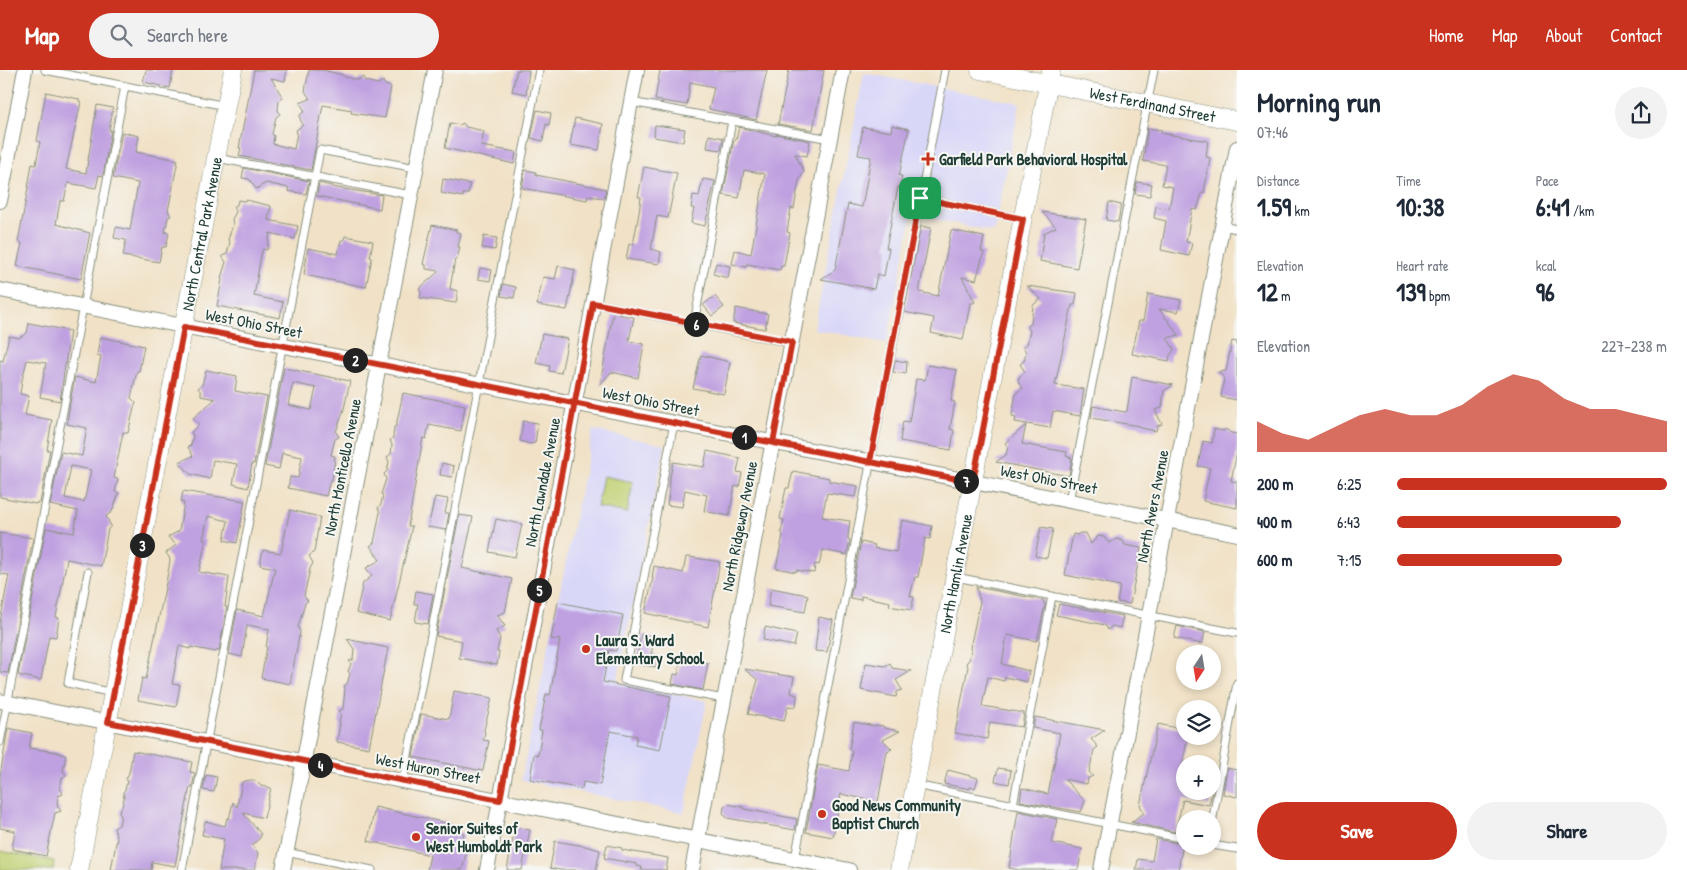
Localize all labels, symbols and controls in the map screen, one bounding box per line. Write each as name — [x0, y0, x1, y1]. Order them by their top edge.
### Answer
search box — [89, 13, 439, 58]
text: Map — [25, 19, 59, 51]
icon: search — [107, 21, 135, 49]
text: Search here — [147, 22, 228, 48]
text: Home — [1429, 23, 1464, 48]
text: Map — [1492, 23, 1517, 48]
text: About — [1545, 23, 1582, 48]
text: Contact — [1610, 23, 1662, 48]
street label: West Ferdinand Street — [1088, 81, 1218, 128]
text: Morning run — [1257, 83, 1381, 121]
button: share — [1615, 87, 1667, 139]
text: 07:46 — [1257, 121, 1288, 143]
place label: Garfield Park Behavioral Hospital — [939, 148, 1128, 171]
marker: Garfield Park Behavioral Hospital — [921, 152, 935, 166]
street label: North Central Park Avenue — [176, 154, 227, 313]
text: Distance — [1257, 171, 1300, 190]
text: Time — [1396, 171, 1421, 190]
text: Pace — [1536, 171, 1559, 190]
pin — [899, 177, 941, 219]
icon: arrive — [906, 184, 934, 212]
text: 1.59 — [1257, 190, 1291, 224]
text: 10:38 — [1396, 190, 1444, 224]
text: 6:41 — [1536, 190, 1570, 224]
text: km — [1291, 201, 1310, 220]
text: /km — [1570, 201, 1594, 220]
text: Elevation — [1257, 256, 1304, 275]
text: Heart rate — [1396, 256, 1449, 275]
text: kcal — [1536, 256, 1556, 275]
text: 12 — [1257, 275, 1278, 309]
text: 139 — [1396, 275, 1426, 309]
text: 96 — [1536, 275, 1555, 309]
text: m — [1278, 286, 1291, 305]
text: bpm — [1426, 286, 1450, 305]
street label: West Ohio Street — [204, 303, 305, 343]
pin: 6 — [684, 312, 708, 336]
text: 6 — [694, 315, 699, 334]
text: Elevation — [1257, 335, 1310, 357]
text: 227–238 m — [1601, 335, 1667, 357]
pin: 2 — [342, 348, 368, 372]
text: 2 — [352, 351, 359, 370]
street label: West Ohio Street — [601, 381, 702, 421]
street label: North Monticello Avenue — [318, 396, 366, 538]
street label: North Lawndale Avenue — [519, 415, 565, 549]
pin: 1 — [732, 424, 756, 450]
text: 1 — [742, 428, 747, 447]
street label: North Avers Avenue — [1130, 447, 1174, 564]
street label: North Ridgeway Avenue — [716, 458, 763, 593]
street label: West Ohio Street — [999, 459, 1100, 499]
pin: 7 — [954, 468, 978, 494]
text: 7 — [963, 472, 970, 491]
text: 200 m — [1257, 473, 1293, 495]
text: 6:25 — [1337, 473, 1361, 495]
street label: North Hamlin Avenue — [933, 511, 978, 635]
text: 400 m — [1257, 511, 1292, 533]
text: 6:43 — [1337, 511, 1360, 533]
pin: 3 — [130, 532, 154, 558]
text: 3 — [139, 536, 146, 555]
text: 600 m — [1257, 549, 1292, 571]
text: 7:15 — [1337, 549, 1361, 571]
pin: 5 — [526, 578, 552, 602]
text: 5 — [537, 581, 542, 600]
place label: Laura S. Ward Elementary School — [596, 629, 705, 670]
marker: Laura S. Ward Elementary School — [580, 643, 592, 655]
north arrow — [1176, 645, 1221, 690]
map controls — [1176, 645, 1221, 855]
button: layers — [1176, 700, 1221, 745]
street label: West Huron Street — [374, 747, 483, 789]
pin: 4 — [308, 752, 332, 778]
button: + — [1176, 755, 1221, 800]
text: 4 — [318, 756, 323, 775]
place label: Good News Community Baptist Church — [832, 794, 961, 835]
button: Save — [1257, 802, 1457, 860]
button: Share — [1467, 802, 1667, 860]
marker: Good News Community Baptist Church — [816, 808, 828, 820]
button: − — [1176, 810, 1221, 855]
place label: Senior Suites of West Humboldt Park — [426, 817, 542, 857]
marker: Senior Suites of West Humboldt Park — [410, 831, 422, 843]

